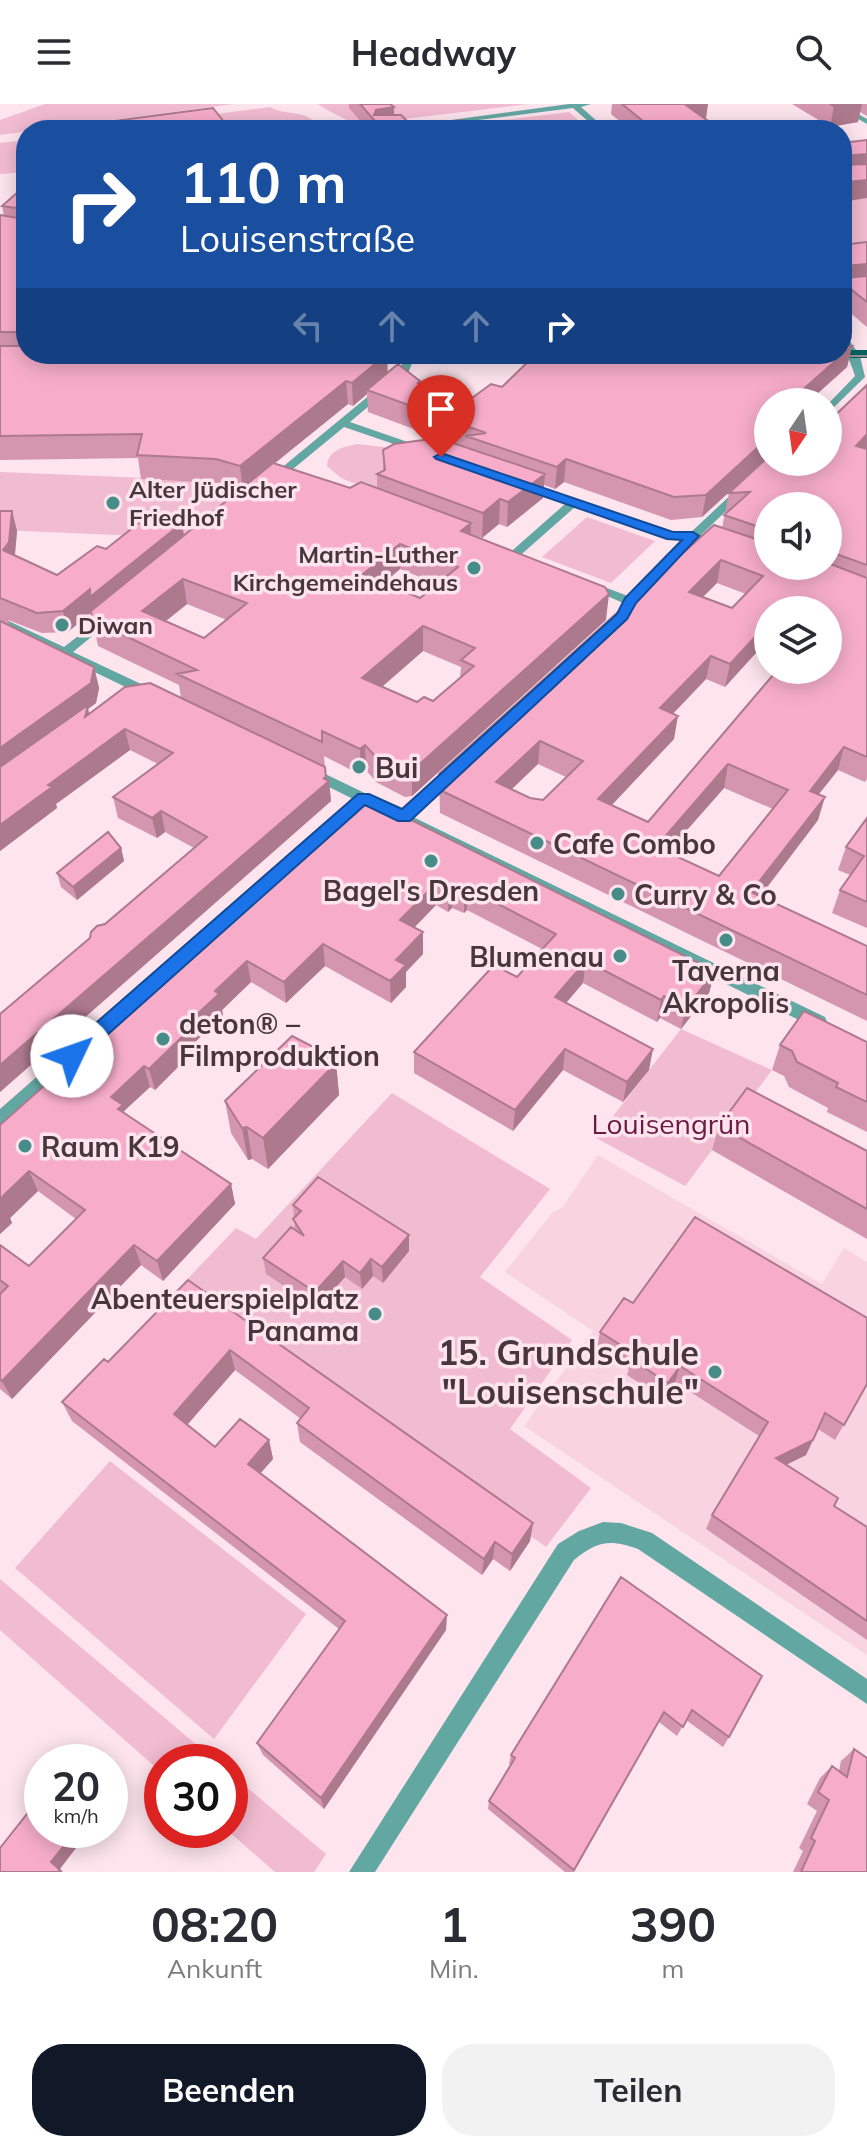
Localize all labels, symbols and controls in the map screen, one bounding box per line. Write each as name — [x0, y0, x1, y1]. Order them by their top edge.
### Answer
icon: menu — [32, 30, 76, 74]
text: Headway — [351, 30, 516, 75]
icon: search — [791, 30, 835, 74]
text: 110 m — [180, 147, 347, 217]
icon: right — [48, 152, 152, 256]
text: Louisenstraße — [180, 216, 415, 261]
icon: left — [286, 304, 330, 348]
icon: ahead — [370, 304, 414, 348]
icon: ahead — [454, 304, 498, 348]
icon: right — [538, 304, 582, 348]
pin — [407, 375, 475, 457]
icon: arrive — [419, 387, 463, 431]
north arrow — [754, 388, 842, 476]
map controls — [754, 388, 842, 684]
place label: Alter Jüdischer Friedhof — [129, 474, 297, 532]
button: sound — [754, 492, 842, 580]
marker: Alter Jüdischer Friedhof — [104, 494, 122, 512]
place label: Martin-Luther Kirchgemeindehaus — [233, 539, 459, 597]
marker: Martin-Luther Kirchgemeindehaus — [465, 559, 483, 577]
button: layers — [754, 596, 842, 684]
place label: Diwan — [78, 610, 153, 640]
marker: Diwan — [53, 616, 71, 634]
place label: Bui — [375, 750, 418, 785]
marker: Bui — [350, 758, 368, 776]
place label: Cafe Combo — [553, 826, 716, 861]
marker: Cafe Combo — [528, 834, 546, 852]
marker: Bagel's Dresden — [422, 852, 440, 870]
place label: Bagel's Dresden — [323, 873, 539, 908]
place label: Curry & Co — [634, 877, 777, 912]
marker: Curry & Co — [609, 885, 627, 903]
marker: Taverna Akropolis — [717, 931, 735, 949]
place label: Blumenau — [469, 939, 604, 974]
marker: Blumenau — [611, 947, 629, 965]
place label: Taverna Akropolis — [663, 953, 789, 1020]
place label: deton® – Filmproduktion — [179, 1006, 380, 1073]
position arrow — [30, 1014, 114, 1098]
marker: deton® – Filmproduktion — [154, 1030, 172, 1048]
park label: Louisengrün — [591, 1106, 751, 1141]
place label: Raum K19 — [41, 1129, 180, 1164]
marker: Raum K19 — [16, 1137, 34, 1155]
place label: Abenteuerspielplatz Panama — [91, 1281, 359, 1348]
marker: Abenteuerspielplatz Panama — [366, 1305, 384, 1323]
place label: 15. Grundschule "Louisenschule" — [438, 1331, 699, 1413]
marker: 15. Grundschule "Louisenschule" — [706, 1363, 724, 1381]
speed limit sign: 30 — [144, 1744, 248, 1848]
text: 20 — [52, 1761, 100, 1811]
text: km/h — [53, 1803, 99, 1828]
text: 08:20 — [151, 1894, 278, 1954]
text: 1 — [439, 1894, 468, 1954]
text: 390 — [630, 1894, 716, 1954]
text: Ankunft — [167, 1952, 262, 1985]
text: Min. — [429, 1952, 479, 1985]
text: m — [661, 1952, 684, 1985]
button: Beenden — [32, 2044, 426, 2136]
button: Teilen — [442, 2044, 835, 2136]

